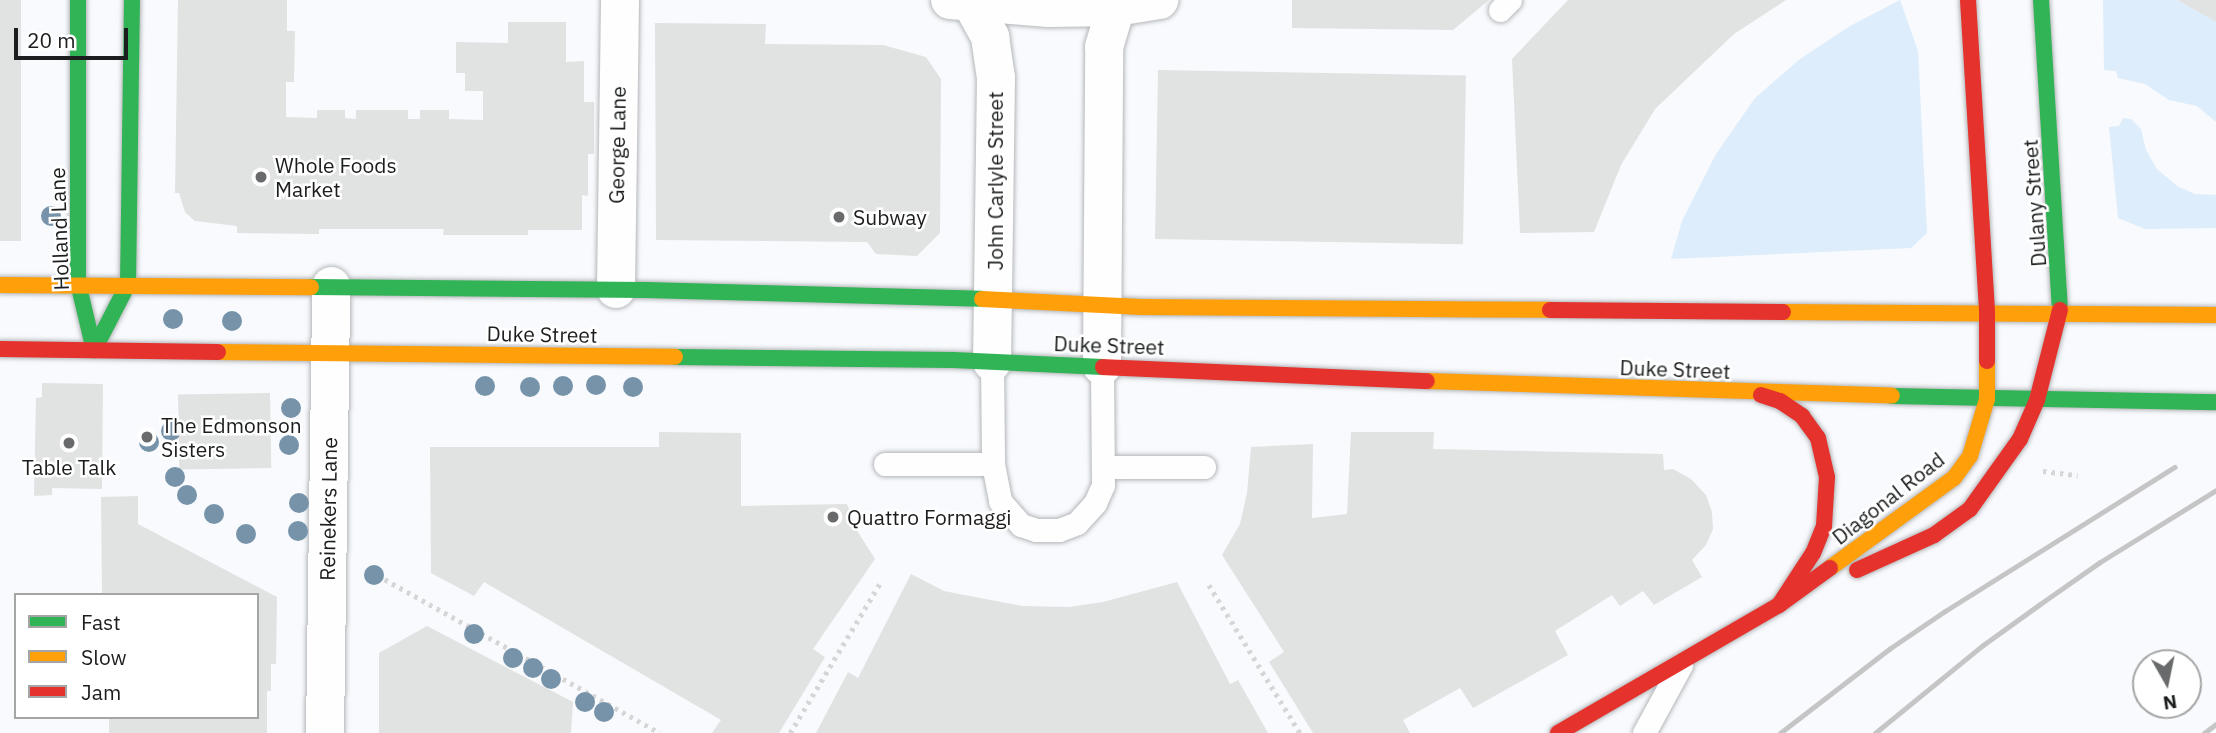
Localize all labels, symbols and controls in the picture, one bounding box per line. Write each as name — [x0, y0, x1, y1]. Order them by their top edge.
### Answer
scale bar — [18, 14, 131, 58]
text: 20 m — [27, 26, 76, 54]
street label: George Lane — [603, 86, 631, 204]
street label: John Carlyle Street — [982, 91, 1008, 271]
street label: Dulany Street — [2017, 138, 2051, 268]
place label: Whole Foods Market — [275, 152, 397, 202]
street label: Holland Lane — [44, 167, 74, 291]
marker: Whole Foods Market — [253, 169, 269, 185]
place label: Subway — [853, 204, 927, 230]
marker: Subway — [831, 209, 847, 225]
street label: Duke Street — [486, 320, 598, 348]
street label: Duke Street — [1053, 330, 1165, 360]
street label: Duke Street — [1619, 354, 1731, 384]
place label: The Edmonson Sisters — [161, 412, 302, 462]
marker: The Edmonson Sisters — [139, 429, 155, 445]
marker: Table Talk — [61, 435, 77, 451]
street label: Reinekers Lane — [314, 437, 342, 581]
street label: Diagonal Road — [1827, 446, 1949, 550]
place label: Table Talk — [22, 454, 116, 480]
place label: Quattro Formaggi — [847, 504, 1012, 530]
marker: Quattro Formaggi — [825, 509, 841, 525]
legend — [14, 593, 259, 719]
text: Fast — [81, 608, 121, 636]
text: Slow — [81, 643, 127, 671]
north arrow — [2132, 649, 2202, 719]
text: Jam — [81, 678, 121, 706]
text: N — [2161, 690, 2179, 716]

